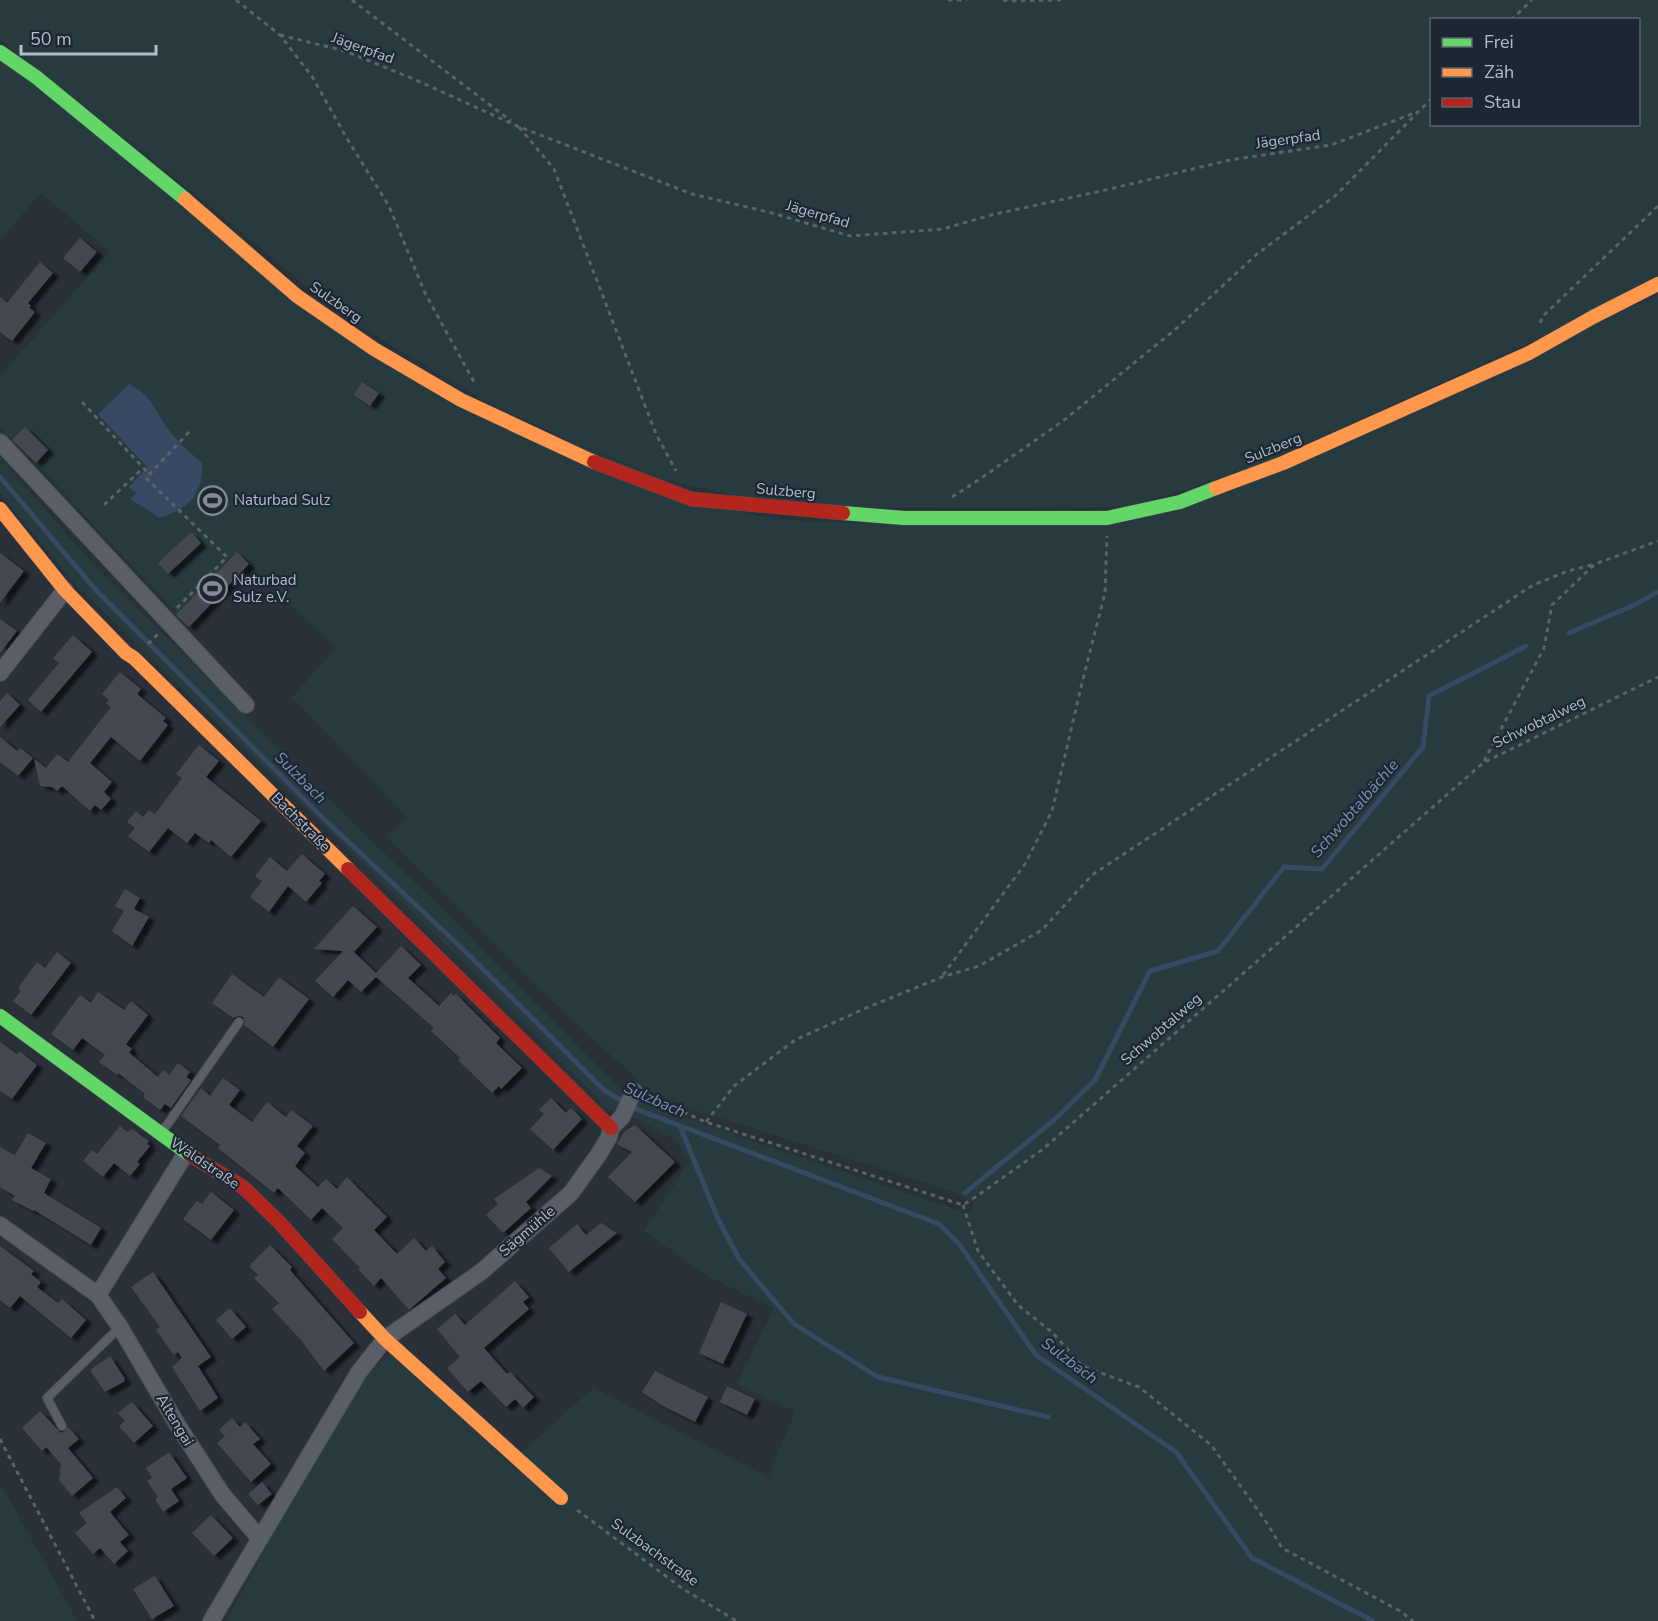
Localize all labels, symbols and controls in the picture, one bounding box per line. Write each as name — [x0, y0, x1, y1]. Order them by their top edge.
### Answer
scale bar — [21, 18, 156, 56]
legend — [1430, 18, 1640, 126]
text: 50 m — [30, 27, 72, 51]
street label: Jägerpfad — [328, 27, 397, 69]
text: Frei — [1484, 30, 1514, 54]
text: Zäh — [1484, 60, 1514, 84]
text: Stau — [1484, 90, 1521, 114]
street label: Jägerpfad — [1253, 125, 1322, 154]
street label: Jägerpfad — [783, 195, 852, 233]
street label: Sulzberg — [306, 277, 366, 327]
street label: Sulzberg — [1242, 428, 1304, 468]
street label: Sulzberg — [755, 478, 817, 504]
sports icon: Naturbad Sulz — [197, 484, 229, 516]
place label: Naturbad Sulz — [234, 490, 330, 510]
place label: Naturbad Sulz e.V. — [233, 570, 297, 607]
sports icon: Naturbad Sulz e.V. — [196, 573, 228, 605]
street label: Schwobtalweg — [1489, 691, 1589, 753]
water label: Sulzbach — [269, 747, 331, 809]
water label: Schwobtalbächle — [1306, 754, 1404, 863]
street label: Bachstraße — [267, 788, 335, 856]
street label: Schwobtalweg — [1116, 988, 1206, 1070]
water label: Sulzbach — [620, 1077, 689, 1123]
street label: Waldstraße — [166, 1132, 244, 1194]
street label: Sägmühle — [495, 1201, 559, 1261]
water label: Sulzbach — [1037, 1332, 1102, 1389]
street label: Altengai — [152, 1390, 198, 1450]
street label: Sulzbachstraße — [607, 1513, 703, 1591]

